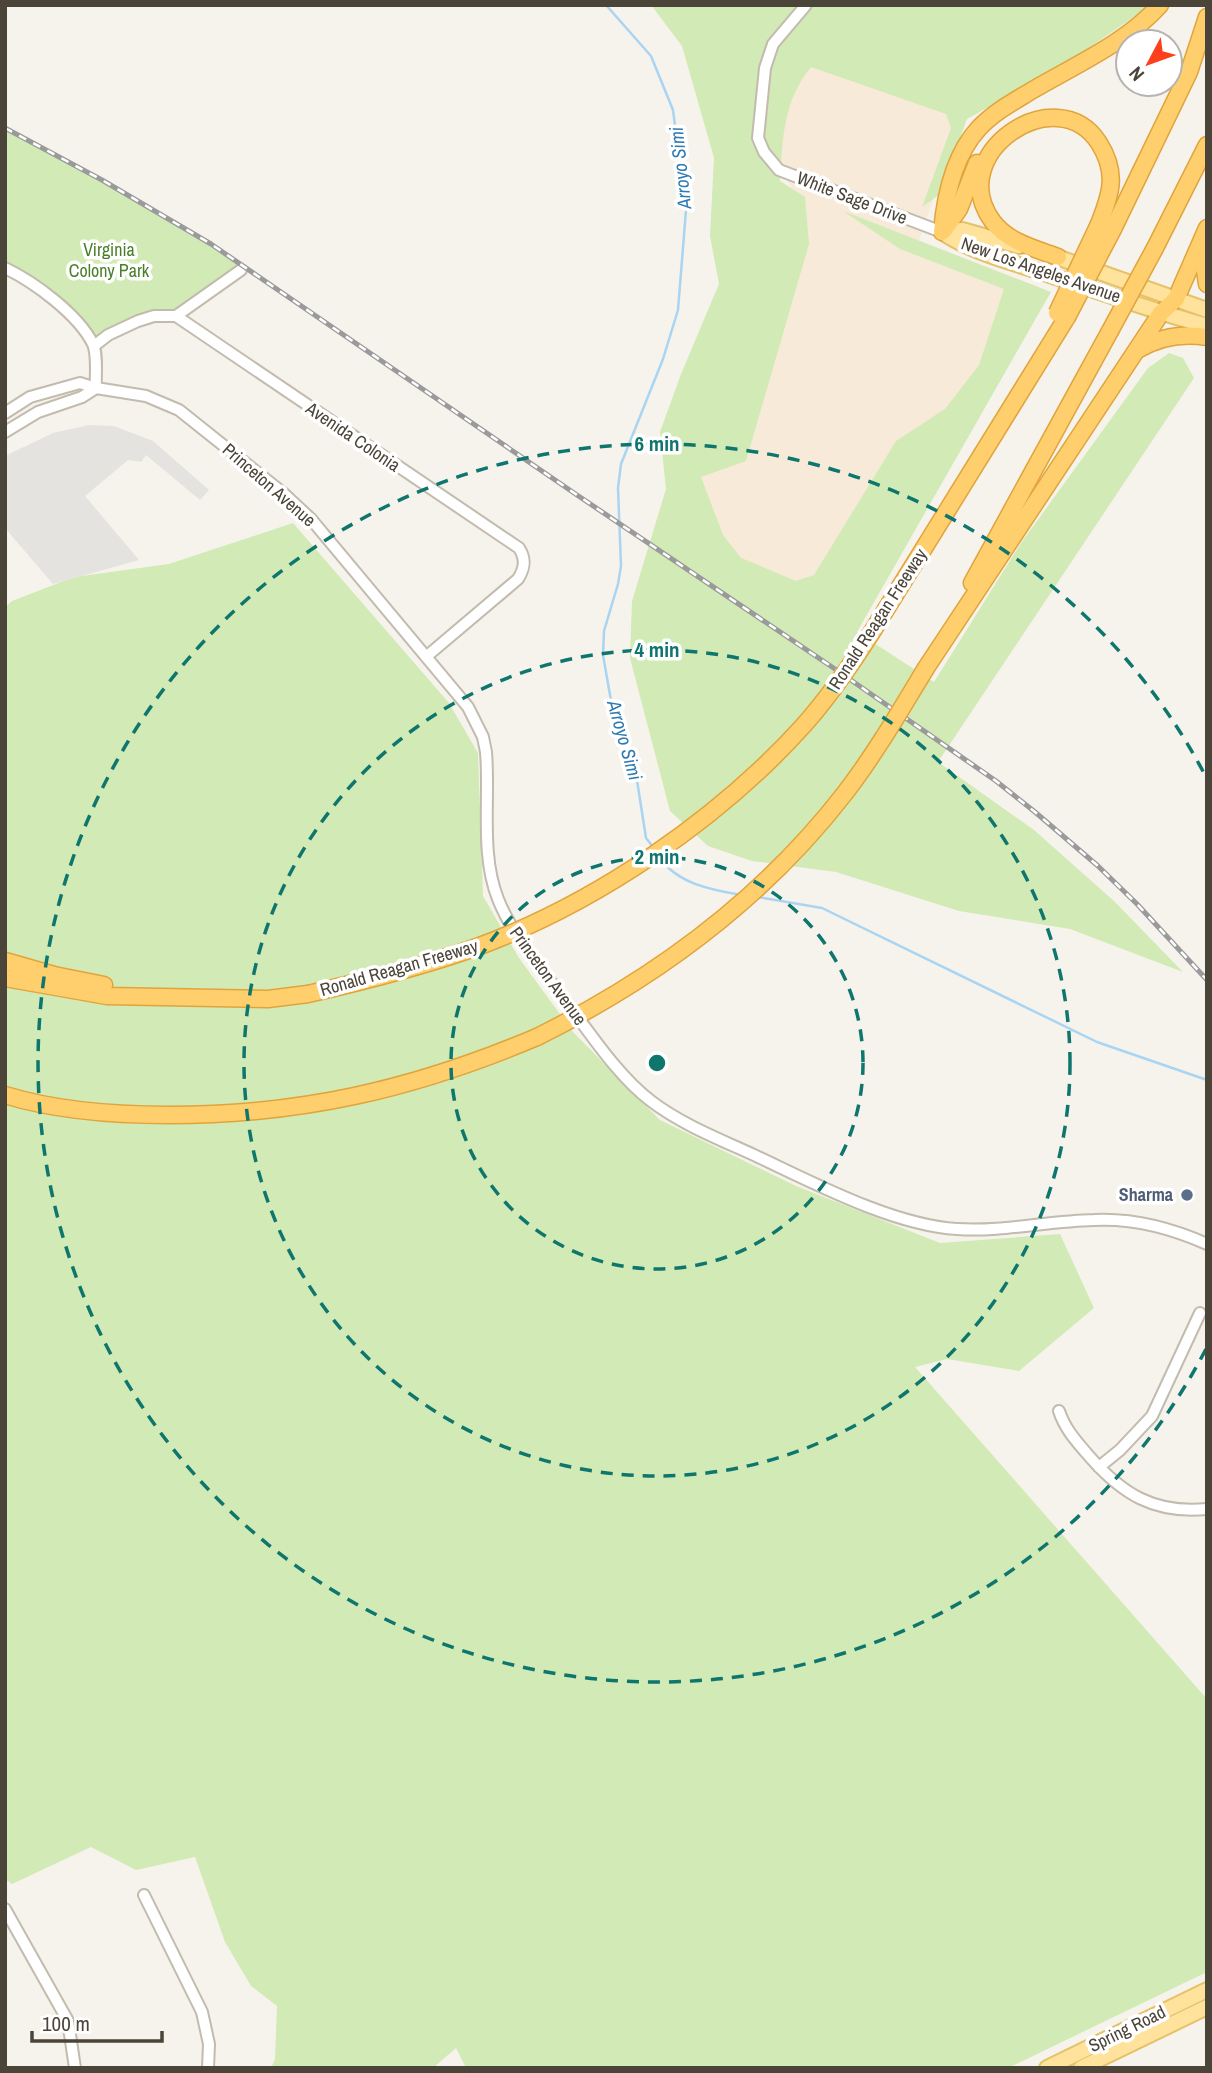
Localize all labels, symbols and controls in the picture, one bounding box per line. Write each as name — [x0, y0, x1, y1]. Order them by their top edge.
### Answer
north arrow — [1114, 28, 1184, 98]
text: N — [1123, 61, 1150, 87]
water label: Arroyo Simi — [663, 125, 697, 211]
street label: White Sage Drive — [793, 165, 911, 230]
street label: New Los Angeles Avenue — [958, 230, 1124, 309]
park label: Virginia Colony Park — [69, 237, 150, 283]
street label: Avenida Colonia — [300, 395, 405, 477]
text: 6 min — [635, 429, 679, 458]
street label: Princeton Avenue — [217, 437, 321, 532]
street label: Ronald Reagan Freeway — [823, 543, 933, 694]
text: 4 min — [635, 635, 679, 664]
water label: Arroyo Simi — [601, 696, 649, 784]
text: 2 min — [635, 842, 679, 871]
street label: Princeton Avenue — [504, 921, 593, 1030]
street label: Ronald Reagan Freeway — [317, 933, 481, 1002]
centre of rings — [645, 1051, 669, 1075]
place label: Sharma — [1119, 1182, 1174, 1207]
marker: Sharma — [1179, 1187, 1195, 1203]
street label: Spring Road — [1084, 1999, 1170, 2058]
scale bar — [32, 2000, 161, 2044]
text: 100 m — [42, 2009, 90, 2038]

